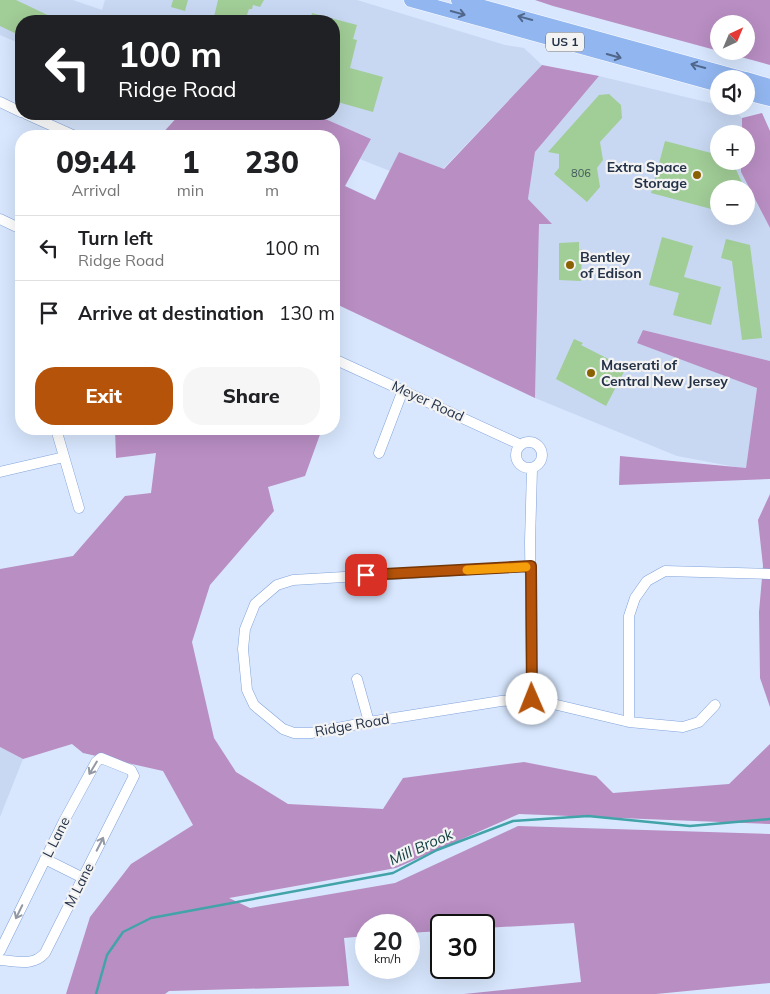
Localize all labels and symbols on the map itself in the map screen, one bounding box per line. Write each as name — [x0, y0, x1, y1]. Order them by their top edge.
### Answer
one-way arrow — [449, 9, 465, 18]
one-way arrow — [517, 13, 533, 23]
north arrow — [710, 15, 755, 60]
road number: US 1 — [546, 32, 584, 52]
one-way arrow — [606, 52, 622, 62]
one-way arrow — [691, 61, 707, 70]
place label: Extra Space Storage — [607, 158, 687, 192]
house number: 806 — [571, 166, 591, 180]
marker: Extra Space Storage — [691, 169, 703, 181]
place label: Bentley of Edison — [580, 248, 642, 282]
marker: Bentley of Edison — [564, 259, 576, 271]
place label: Maserati of Central New Jersey — [601, 356, 728, 390]
marker: Maserati of Central New Jersey — [585, 367, 597, 379]
street label: Meyer Road — [389, 376, 467, 426]
pin — [345, 554, 387, 596]
position arrow — [505, 672, 557, 724]
street label: Ridge Road — [313, 710, 391, 740]
one-way arrow — [88, 761, 99, 775]
street label: L Lane — [38, 814, 74, 860]
water label: Mill Brook — [386, 824, 457, 869]
one-way arrow — [96, 837, 105, 852]
street label: M Lane — [60, 860, 98, 910]
one-way arrow — [14, 904, 23, 919]
speed limit sign: 30 — [430, 914, 495, 979]

